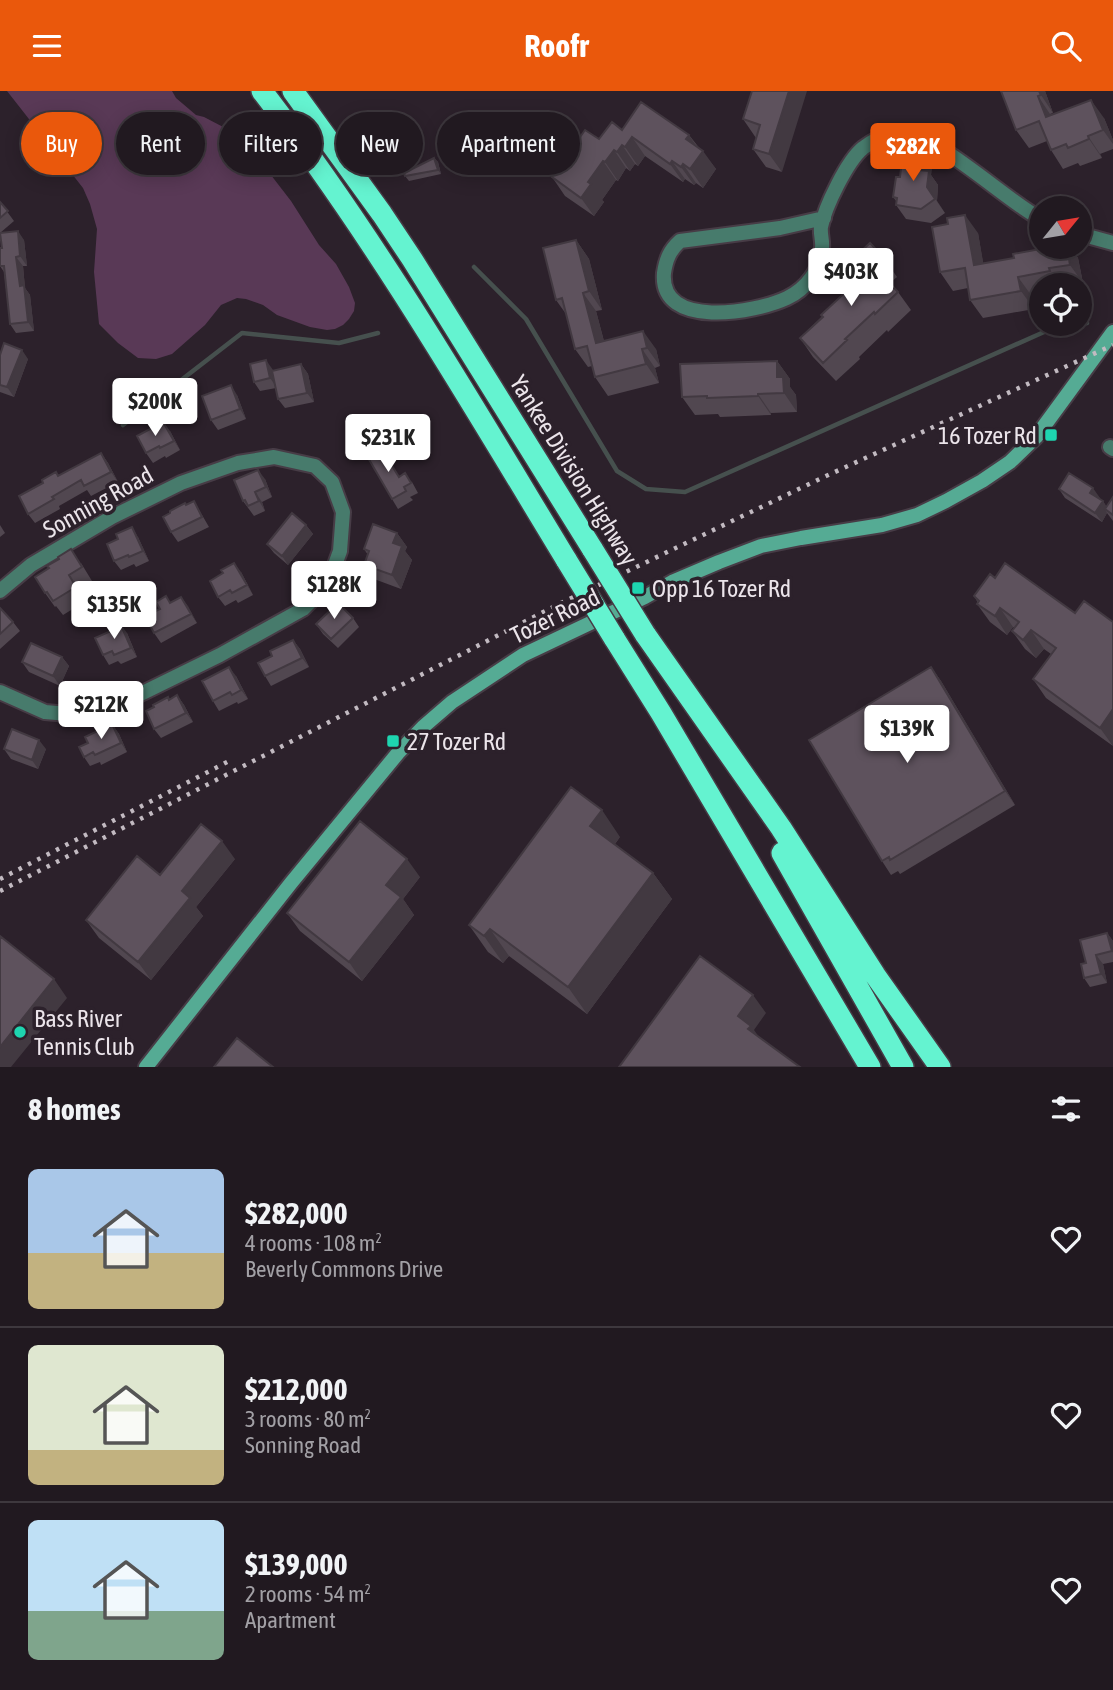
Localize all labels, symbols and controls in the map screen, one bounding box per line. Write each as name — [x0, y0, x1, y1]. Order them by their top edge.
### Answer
icon: menu — [28, 27, 66, 65]
text: Roofr — [524, 27, 589, 64]
icon: search — [1047, 27, 1085, 65]
chip: Buy — [21, 112, 102, 175]
chip: Rent — [116, 112, 205, 175]
chip: Filters — [219, 112, 322, 175]
chip: New — [336, 112, 423, 175]
chip: Apartment — [437, 112, 580, 175]
pin: $282K — [864, 123, 962, 183]
text: $282K — [886, 133, 940, 159]
north arrow — [1029, 196, 1092, 259]
map controls — [1029, 196, 1092, 336]
pin: $403K — [802, 249, 900, 308]
text: $403K — [824, 258, 878, 284]
button: locate — [1029, 273, 1092, 336]
street label: Yankee Division Highway — [505, 370, 643, 570]
pin: $200K — [106, 379, 204, 438]
text: $200K — [128, 388, 182, 414]
pin: $231K — [339, 415, 437, 474]
place label: 16 Tozer Rd — [938, 422, 1037, 449]
text: $231K — [361, 424, 415, 450]
marker: 16 Tozer Rd — [1043, 427, 1059, 443]
street label: Sonning Road — [38, 461, 158, 543]
pin: $128K — [285, 561, 383, 621]
text: $128K — [307, 571, 361, 597]
place label: Opp 16 Tozer Rd — [652, 575, 791, 602]
marker: Opp 16 Tozer Rd — [630, 580, 646, 596]
pin: $135K — [65, 581, 163, 641]
street label: Tozer Road — [506, 583, 604, 649]
text: $135K — [87, 591, 141, 617]
pin: $212K — [52, 681, 150, 741]
text: $212K — [74, 691, 128, 717]
pin: $139K — [858, 705, 956, 765]
text: $139K — [880, 715, 934, 741]
place label: 27 Tozer Rd — [407, 728, 506, 755]
marker: 27 Tozer Rd — [385, 733, 401, 749]
place label: Bass River Tennis Club — [34, 1005, 135, 1060]
marker: Bass River Tennis Club — [12, 1024, 28, 1040]
icon: filters — [1047, 1090, 1085, 1128]
text: 8 homes — [28, 1092, 121, 1126]
text: $282,000 — [245, 1196, 348, 1230]
icon: home — [84, 1197, 168, 1281]
icon: heart — [1047, 1220, 1085, 1258]
text: 4 rooms · 108 m² — [245, 1230, 382, 1256]
text: Beverly Commons Drive — [245, 1256, 443, 1282]
text: $212,000 — [245, 1372, 348, 1406]
icon: home — [84, 1373, 168, 1457]
icon: heart — [1047, 1396, 1085, 1434]
text: 3 rooms · 80 m² — [245, 1406, 371, 1432]
text: Sonning Road — [245, 1432, 361, 1458]
text: $139,000 — [245, 1547, 348, 1581]
icon: home — [84, 1548, 168, 1632]
icon: heart — [1047, 1571, 1085, 1609]
text: 2 rooms · 54 m² — [245, 1581, 371, 1607]
text: Apartment — [245, 1607, 336, 1633]

